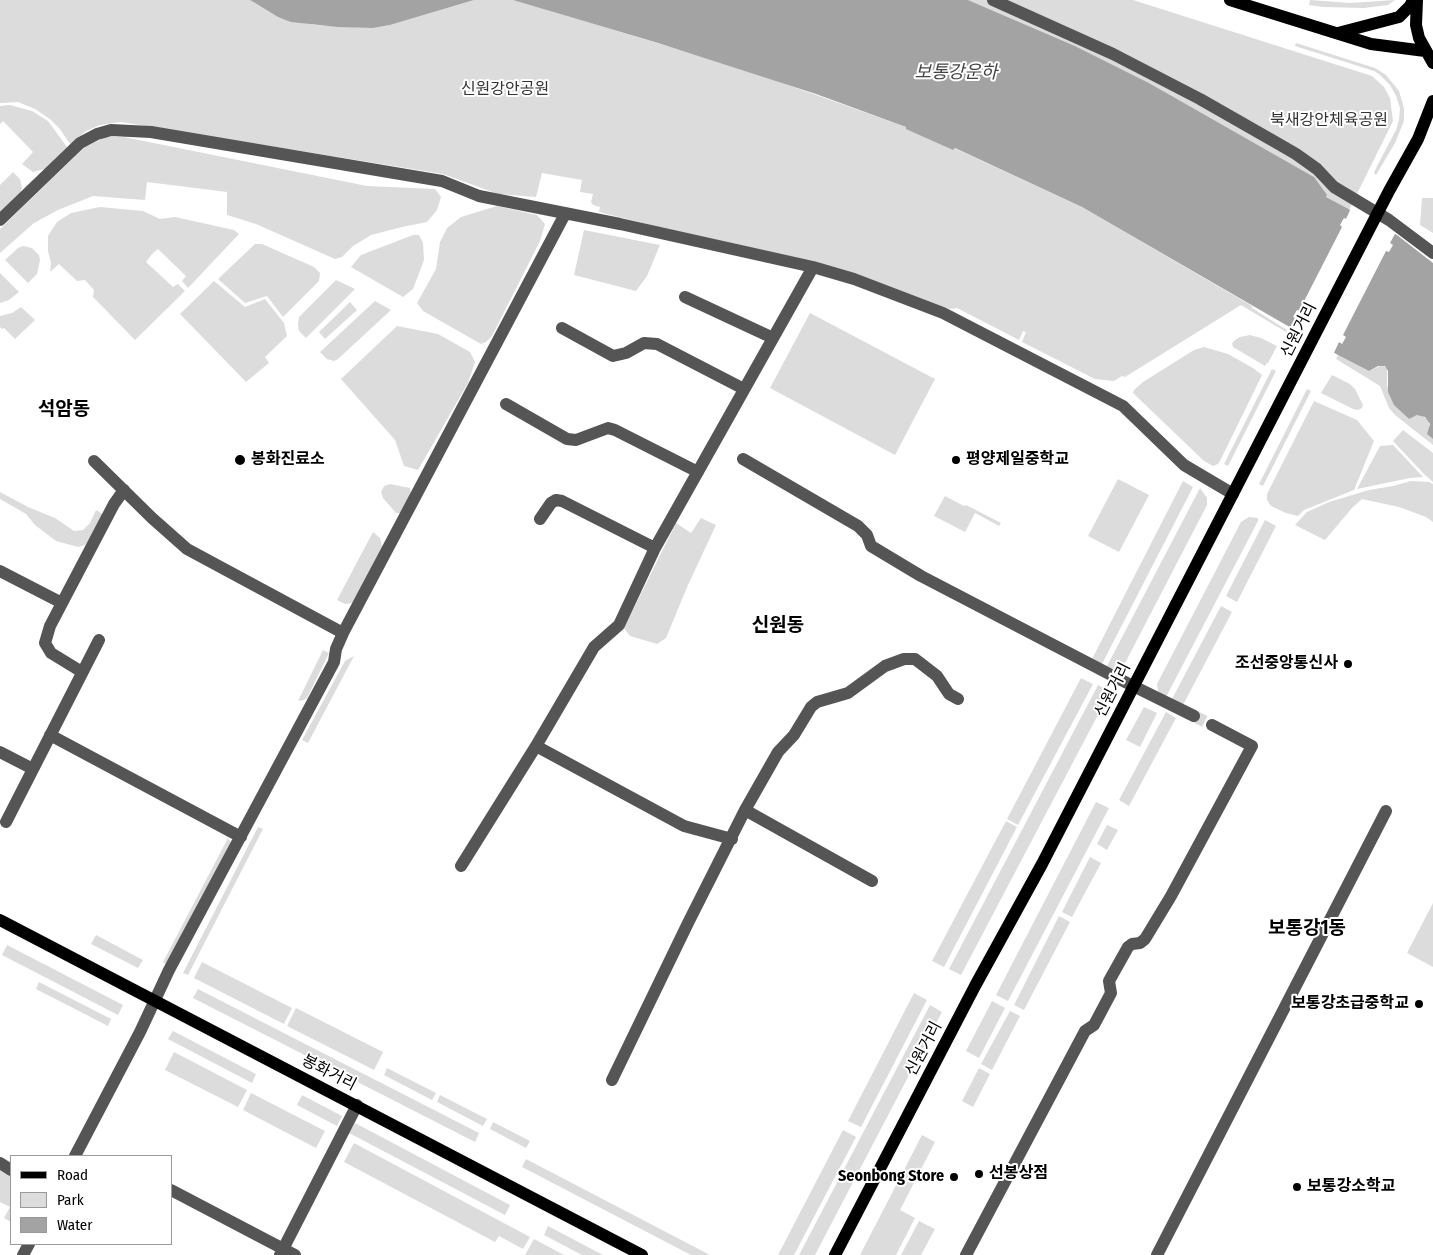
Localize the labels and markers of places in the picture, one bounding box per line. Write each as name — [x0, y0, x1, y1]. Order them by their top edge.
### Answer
place label: 봉화진료소 — [251, 450, 325, 470]
place label: 평양제일중학교 — [966, 450, 1069, 470]
marker: 봉화진료소 — [233, 453, 247, 467]
marker: 평양제일중학교 — [950, 454, 962, 466]
place label: 조선중앙통신사 — [1235, 654, 1338, 674]
marker: 조선중앙통신사 — [1342, 658, 1354, 670]
place label: 보통강초급중학교 — [1291, 994, 1409, 1014]
marker: 보통강초급중학교 — [1413, 998, 1425, 1010]
place label: 선봉상점 — [989, 1164, 1048, 1184]
place label: Seonbong Store — [838, 1167, 944, 1187]
marker: 선봉상점 — [973, 1168, 985, 1180]
marker: Seonbong Store — [948, 1171, 960, 1183]
place label: 보통강소학교 — [1307, 1177, 1395, 1197]
marker: 보통강소학교 — [1291, 1181, 1303, 1193]

